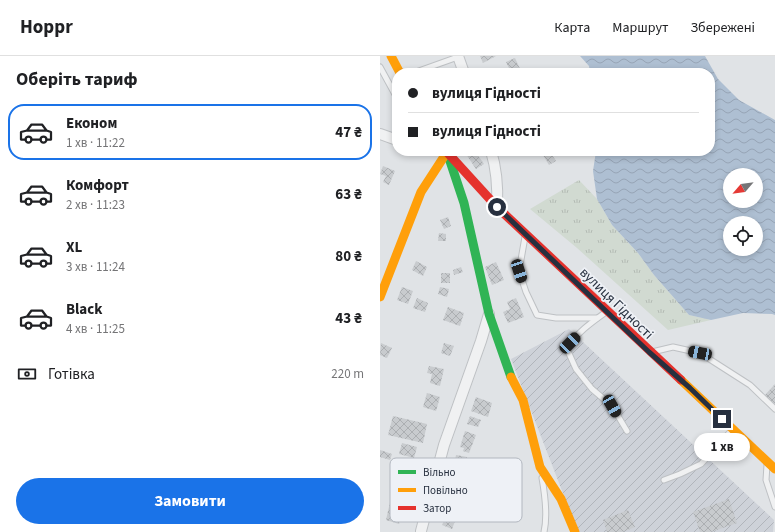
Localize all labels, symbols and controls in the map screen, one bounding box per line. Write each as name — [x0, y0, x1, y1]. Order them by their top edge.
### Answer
text: Hoppr — [20, 14, 73, 41]
text: Карта — [554, 18, 590, 38]
text: Маршрут — [612, 18, 668, 38]
text: Збережені — [690, 18, 755, 38]
text: Оберіть тариф — [16, 67, 138, 92]
text: вулиця Гідності — [432, 83, 541, 104]
text: Економ — [66, 113, 117, 134]
icon: car — [18, 114, 54, 150]
text: вулиця Гідності — [432, 121, 541, 142]
text: 47 ₴ — [335, 122, 362, 143]
text: 1 хв · 11:22 — [66, 134, 125, 152]
north arrow — [723, 168, 763, 208]
map controls — [723, 168, 763, 256]
text: Комфорт — [66, 175, 129, 196]
icon: car — [18, 176, 54, 212]
text: 63 ₴ — [335, 184, 362, 205]
text: 2 хв · 11:23 — [66, 196, 125, 214]
route start — [488, 198, 506, 216]
button: locate — [723, 216, 763, 256]
text: XL — [66, 237, 82, 258]
icon: car — [18, 238, 54, 274]
text: 80 ₴ — [335, 246, 362, 267]
text: 3 хв · 11:24 — [66, 258, 125, 276]
car — [510, 258, 528, 284]
street label: вулиця Гідності — [575, 263, 658, 344]
text: Black — [66, 299, 103, 320]
icon: car — [18, 300, 54, 336]
text: 43 ₴ — [335, 308, 362, 329]
text: 4 хв · 11:25 — [66, 320, 125, 338]
car — [557, 330, 583, 356]
car — [687, 345, 713, 361]
icon: cash — [16, 363, 38, 385]
text: Готівка — [48, 364, 95, 385]
text: 220 m — [331, 365, 364, 383]
car — [601, 393, 623, 419]
route end — [713, 410, 731, 428]
callout: 1 хв — [694, 433, 750, 461]
text: 1 хв — [710, 438, 734, 456]
legend — [390, 458, 522, 522]
text: Вільно — [423, 465, 456, 480]
button: Замовити — [16, 478, 364, 524]
text: Повільно — [423, 483, 468, 498]
text: Затор — [423, 501, 451, 516]

